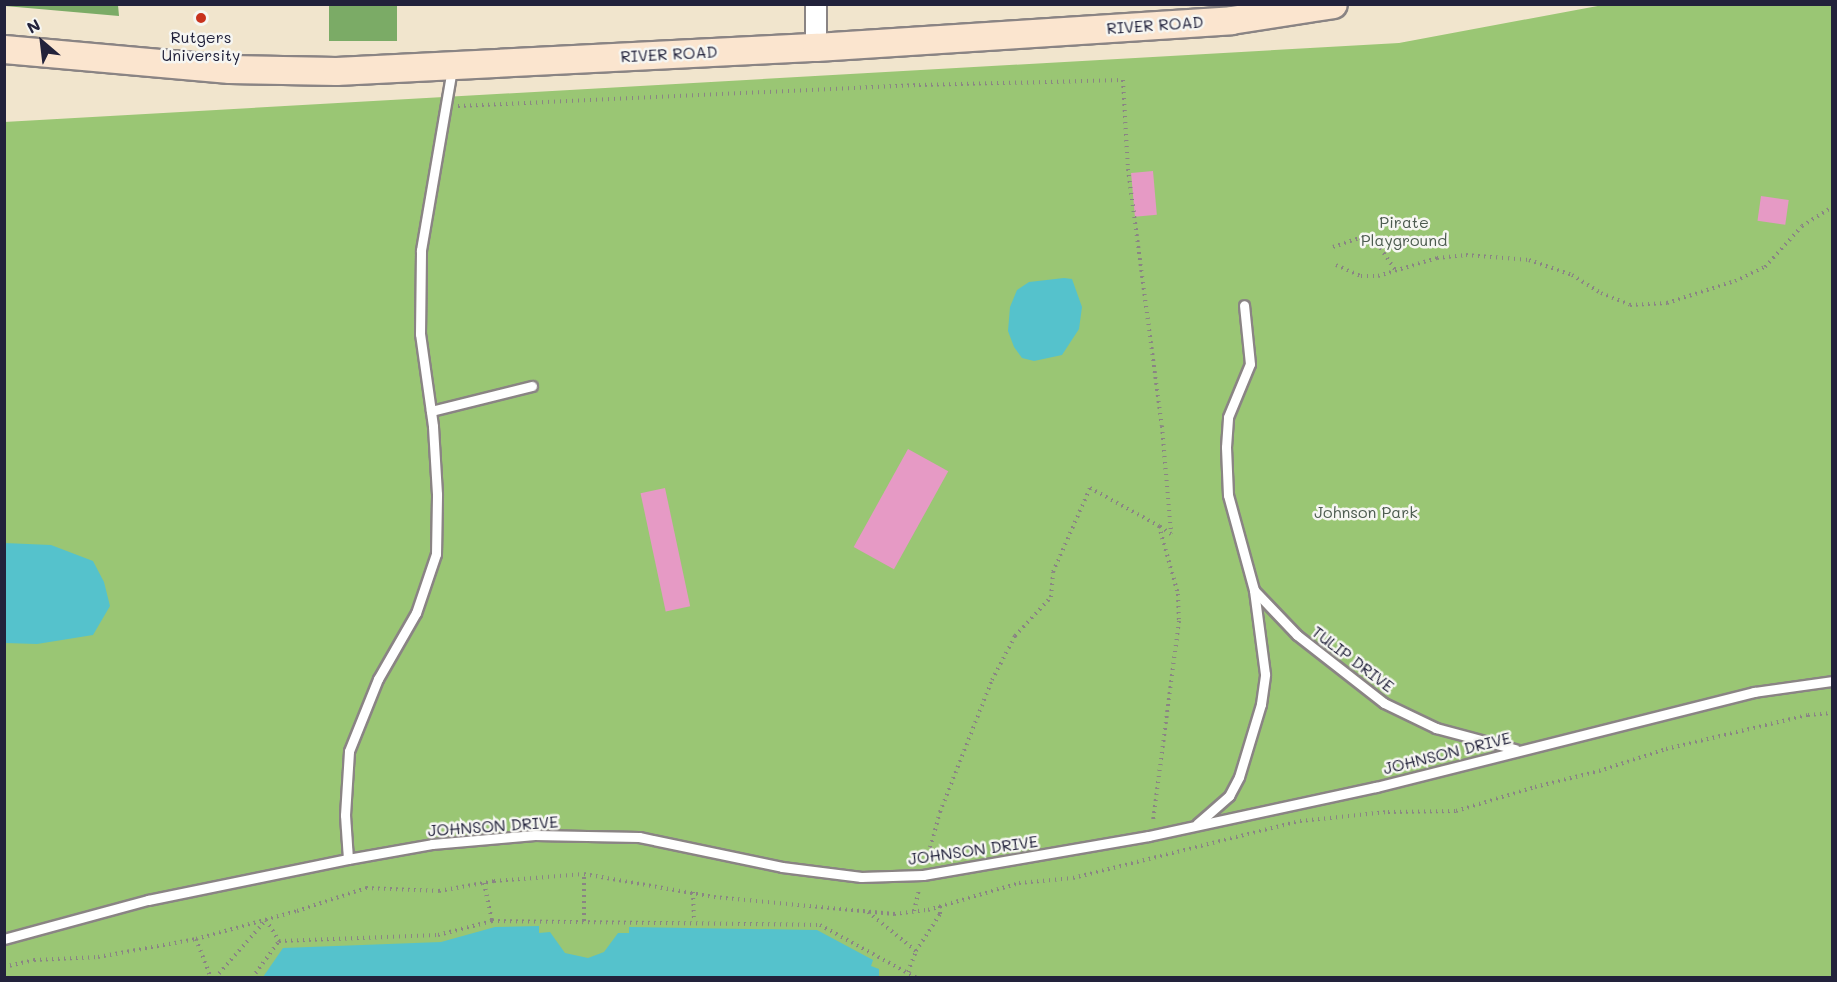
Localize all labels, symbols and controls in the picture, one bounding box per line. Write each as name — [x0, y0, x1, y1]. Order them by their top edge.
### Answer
marker: Rutgers University — [194, 11, 208, 25]
north arrow — [12, 12, 72, 72]
street label: RIVER ROAD — [1106, 12, 1204, 38]
text: N — [23, 14, 44, 38]
place label: Rutgers University — [162, 27, 240, 65]
street label: RIVER ROAD — [620, 42, 718, 66]
park label: Pirate Playground — [1361, 212, 1447, 250]
park label: Johnson Park — [1314, 502, 1418, 522]
street label: TULIP DRIVE — [1308, 622, 1398, 696]
street label: JOHNSON DRIVE — [1381, 728, 1513, 778]
street label: JOHNSON DRIVE — [427, 812, 559, 840]
street label: JOHNSON DRIVE — [907, 831, 1039, 869]

